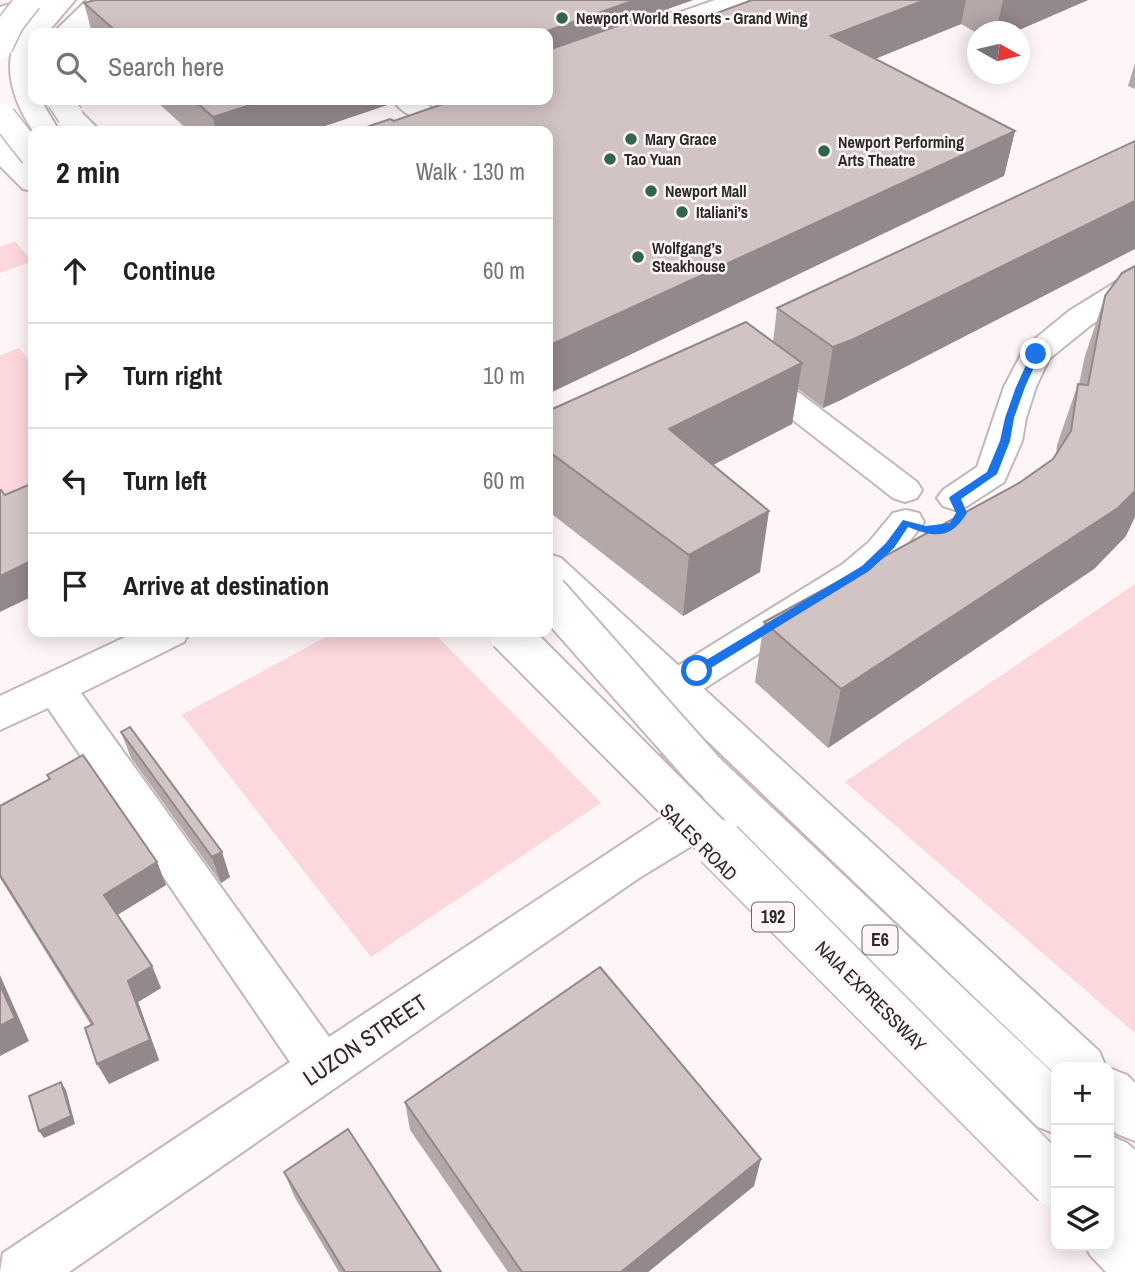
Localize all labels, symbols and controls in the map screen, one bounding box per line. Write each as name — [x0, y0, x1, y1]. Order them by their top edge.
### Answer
place label: Newport World Resorts - Grand Wing — [576, 7, 807, 29]
marker: Newport World Resorts - Grand Wing — [554, 10, 570, 26]
north arrow — [967, 21, 1030, 84]
search box — [28, 28, 553, 105]
icon: search — [52, 48, 90, 86]
text: Search here — [108, 49, 224, 84]
place label: Mary Grace — [645, 128, 716, 150]
marker: Mary Grace — [623, 131, 639, 147]
place label: Newport Performing Arts Theatre — [838, 131, 964, 171]
marker: Newport Performing Arts Theatre — [816, 143, 832, 159]
place label: Tao Yuan — [624, 148, 681, 170]
marker: Tao Yuan — [602, 151, 618, 167]
text: 2 min — [56, 152, 120, 192]
text: Walk · 130 m — [416, 156, 525, 187]
place label: Newport Mall — [665, 180, 747, 202]
marker: Newport Mall — [643, 183, 659, 199]
place label: Italiani’s — [696, 201, 748, 223]
marker: Italiani’s — [674, 204, 690, 220]
place label: Wolfgang’s Steakhouse — [652, 237, 726, 277]
marker: Wolfgang’s Steakhouse — [630, 249, 646, 265]
icon: ahead — [56, 252, 94, 290]
text: Continue — [123, 253, 215, 288]
text: 60 m — [483, 255, 525, 286]
route end — [1020, 338, 1051, 369]
icon: right — [56, 357, 94, 395]
text: Turn right — [123, 358, 222, 393]
text: 10 m — [483, 360, 525, 391]
icon: left — [56, 462, 94, 500]
text: Turn left — [123, 463, 207, 498]
text: 60 m — [483, 465, 525, 496]
icon: arrive — [56, 567, 94, 605]
text: Arrive at destination — [123, 568, 329, 603]
route start — [681, 655, 712, 686]
street label: SALES ROAD — [655, 798, 743, 886]
road number: 192 — [752, 902, 794, 932]
road number: E6 — [862, 925, 898, 954]
street label: NAIA EXPRESSWAY — [810, 935, 933, 1058]
street label: LUZON STREET — [297, 986, 433, 1093]
map controls — [1051, 1062, 1114, 1251]
button: + — [1051, 1062, 1114, 1125]
button: − — [1051, 1125, 1114, 1188]
button: layers — [1051, 1188, 1114, 1251]

